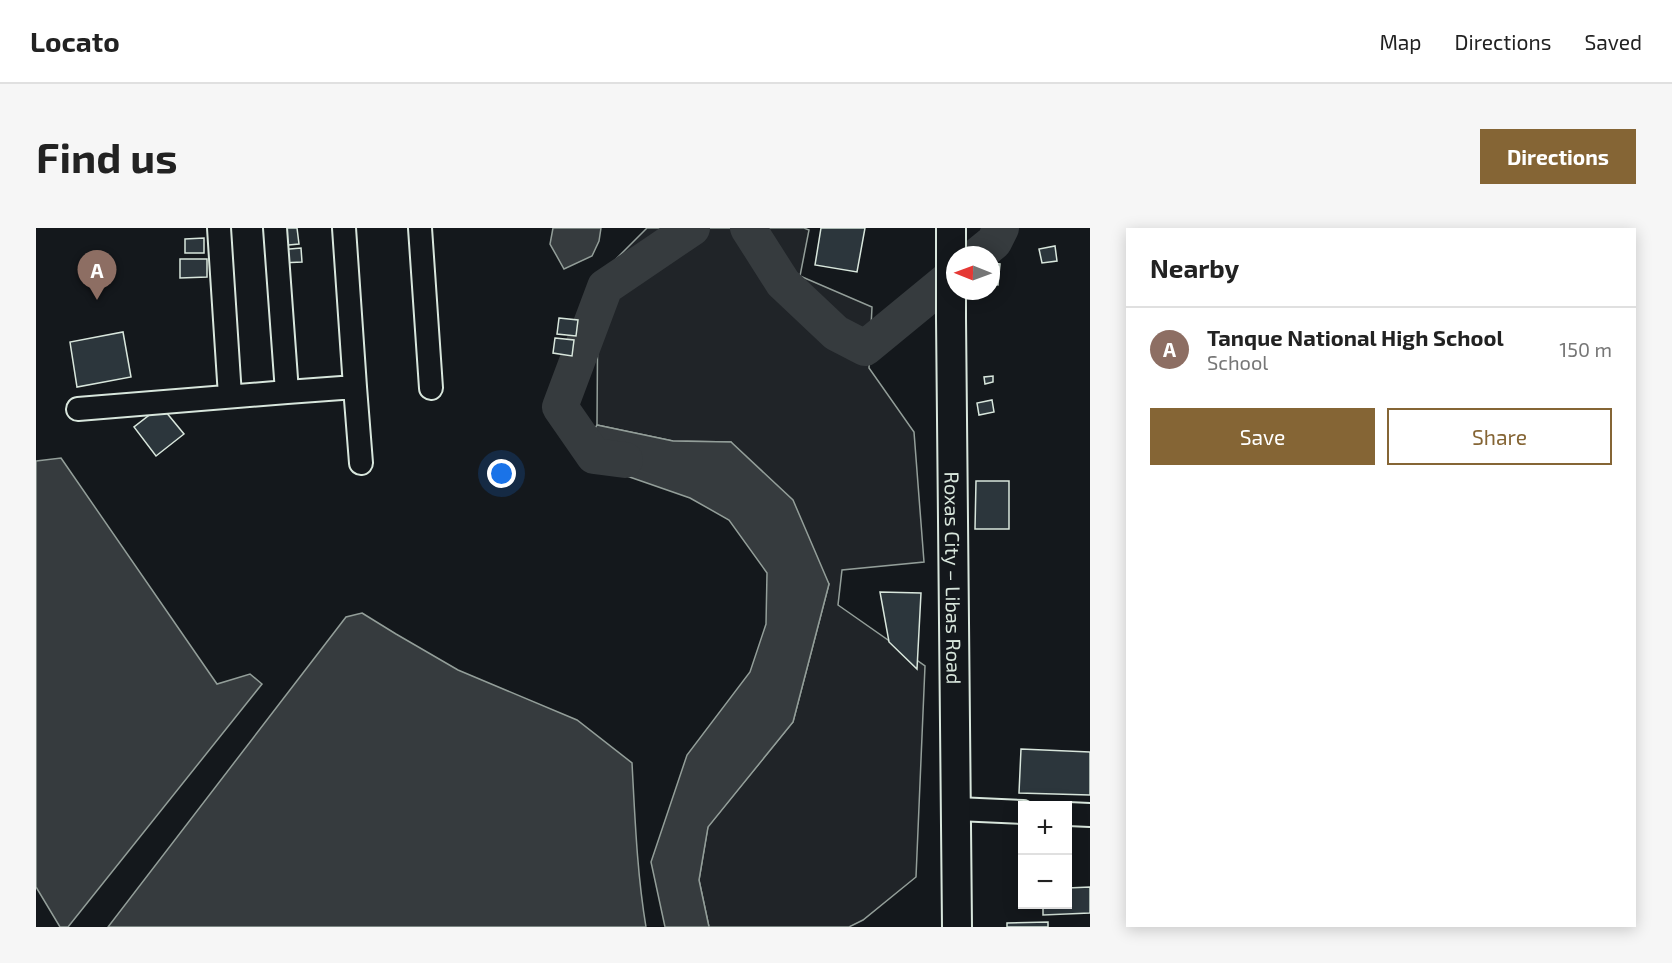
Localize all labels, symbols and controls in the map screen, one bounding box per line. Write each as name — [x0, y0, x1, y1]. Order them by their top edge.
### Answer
text: Locato — [30, 24, 120, 58]
text: Map — [1379, 29, 1422, 54]
text: Directions — [1455, 29, 1551, 54]
text: Saved — [1584, 29, 1642, 54]
button: Directions — [1480, 129, 1636, 184]
text: Find us — [36, 131, 178, 181]
north arrow — [946, 246, 1000, 300]
pin: A — [78, 250, 116, 300]
text: Nearby — [1150, 252, 1239, 283]
text: Tanque National High School — [1207, 324, 1504, 350]
text: A — [1163, 337, 1176, 361]
text: 150 m — [1559, 337, 1612, 361]
text: School — [1207, 350, 1268, 374]
button: Save — [1150, 408, 1375, 465]
button: Share — [1387, 408, 1612, 465]
your location — [487, 459, 516, 488]
street label: Roxas City – Libas Road — [941, 471, 967, 685]
map controls — [1018, 801, 1072, 909]
button: + — [1018, 801, 1072, 855]
button: − — [1018, 855, 1072, 909]

